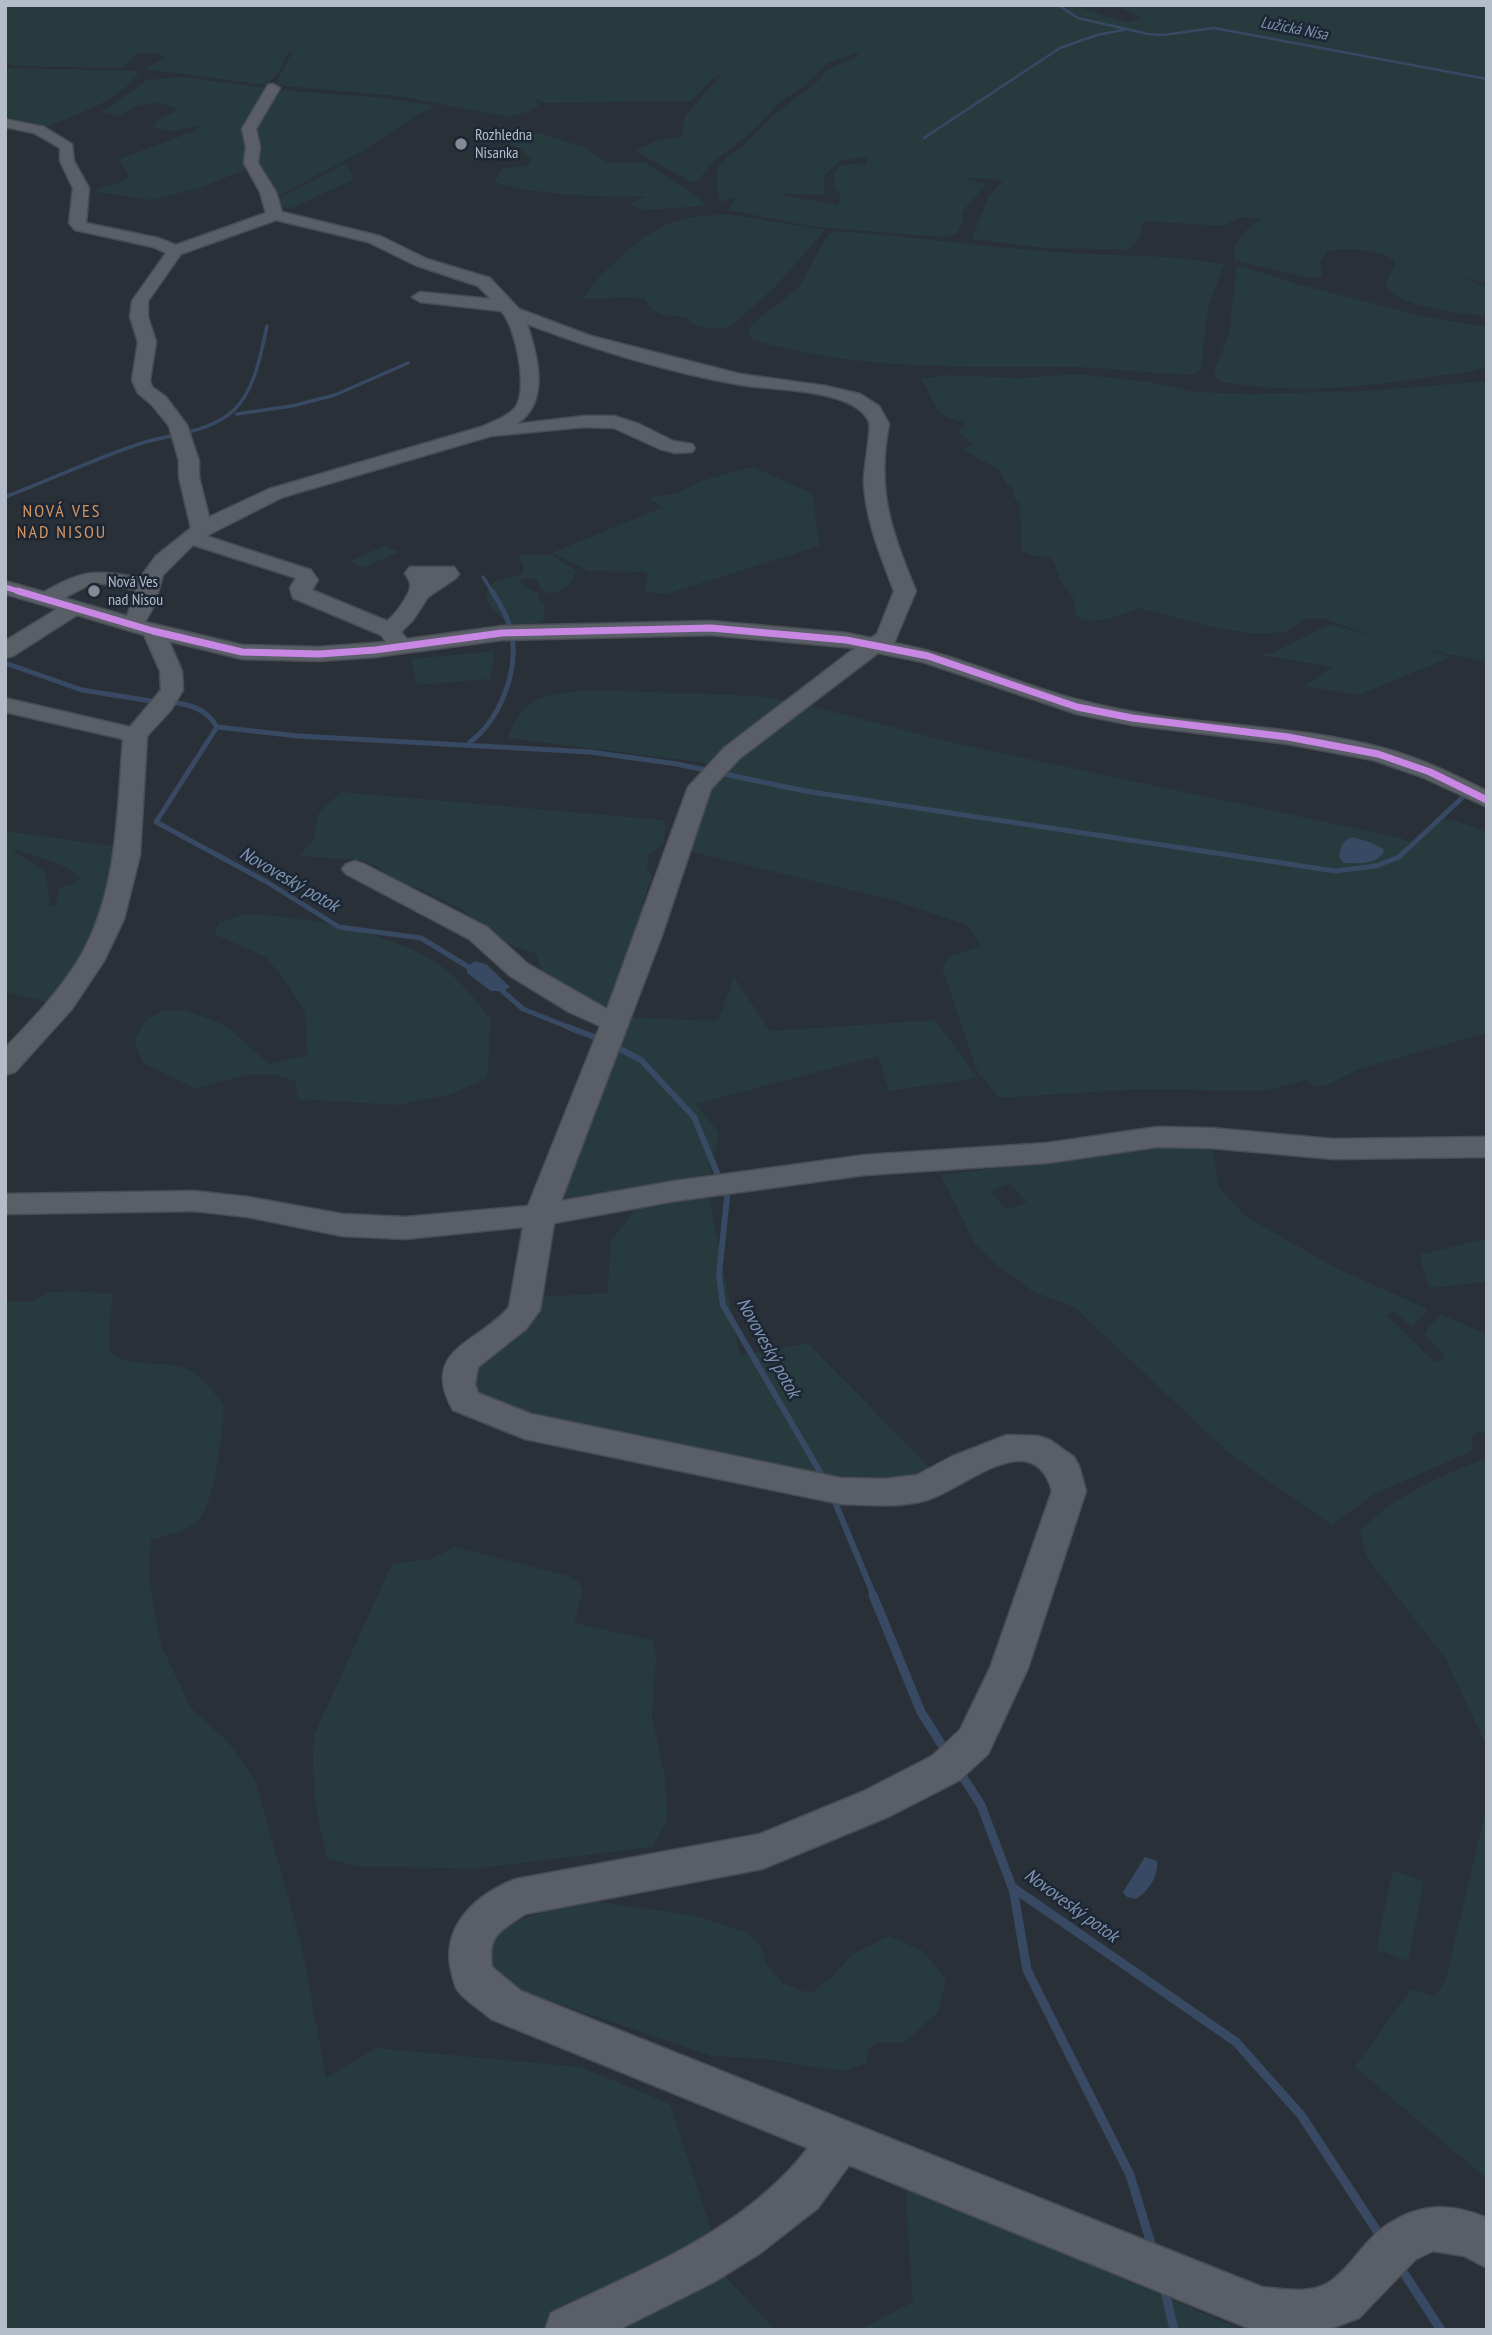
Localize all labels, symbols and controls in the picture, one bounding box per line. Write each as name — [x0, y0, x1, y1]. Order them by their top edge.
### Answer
water label: Lužická Nisa — [1259, 13, 1329, 45]
place label: Rozhledna Nisanka — [475, 125, 532, 163]
marker: Rozhledna Nisanka — [453, 136, 469, 152]
district label: NOVÁ VES NAD NISOU — [18, 501, 106, 544]
place label: Nová Ves nad Nisou — [108, 572, 163, 610]
marker: Nová Ves nad Nisou — [86, 583, 102, 599]
water label: Novoveský potok — [235, 842, 343, 918]
water label: Novoveský potok — [731, 1294, 805, 1402]
water label: Novoveský potok — [1019, 1864, 1123, 1948]

